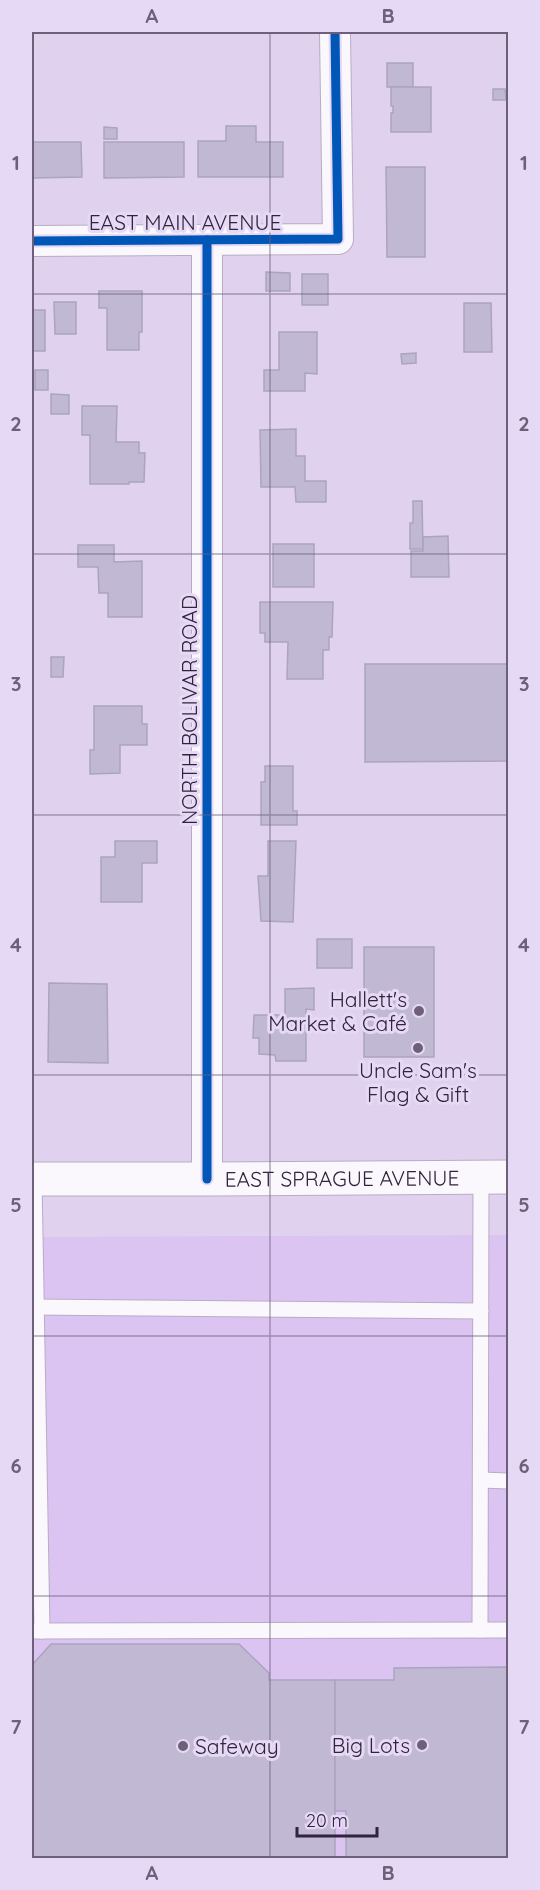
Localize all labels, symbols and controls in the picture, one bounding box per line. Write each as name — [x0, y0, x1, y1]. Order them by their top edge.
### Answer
text: A — [146, 3, 159, 28]
text: B — [381, 3, 395, 28]
text: 1 — [12, 150, 20, 175]
text: 1 — [520, 150, 528, 175]
street label: EAST MAIN AVENUE — [89, 209, 281, 235]
text: 2 — [10, 411, 22, 436]
text: 2 — [518, 411, 530, 436]
street label: NORTH BOLIVAR ROAD — [176, 595, 202, 825]
text: 3 — [11, 671, 21, 696]
text: 3 — [519, 671, 529, 696]
text: 4 — [10, 932, 22, 957]
text: 4 — [518, 932, 530, 957]
place label: Hallett's Market & Café — [268, 986, 407, 1036]
marker: Hallett's Market & Café — [412, 1004, 426, 1018]
marker: Uncle Sam's Flag & Gift — [411, 1041, 425, 1055]
place label: Uncle Sam's Flag & Gift — [359, 1057, 477, 1107]
street label: EAST SPRAGUE AVENUE — [225, 1164, 459, 1192]
text: 5 — [10, 1192, 22, 1217]
text: 5 — [518, 1192, 530, 1217]
text: 6 — [10, 1453, 22, 1478]
text: 6 — [518, 1453, 530, 1478]
text: 7 — [11, 1714, 22, 1739]
text: 7 — [519, 1714, 530, 1739]
place label: Big Lots — [332, 1732, 410, 1758]
place label: Safeway — [195, 1733, 279, 1759]
marker: Big Lots — [415, 1738, 429, 1752]
marker: Safeway — [176, 1739, 190, 1753]
scale bar — [297, 1800, 376, 1838]
text: 20 m — [306, 1809, 348, 1832]
text: A — [146, 1860, 159, 1885]
text: B — [381, 1860, 395, 1885]

